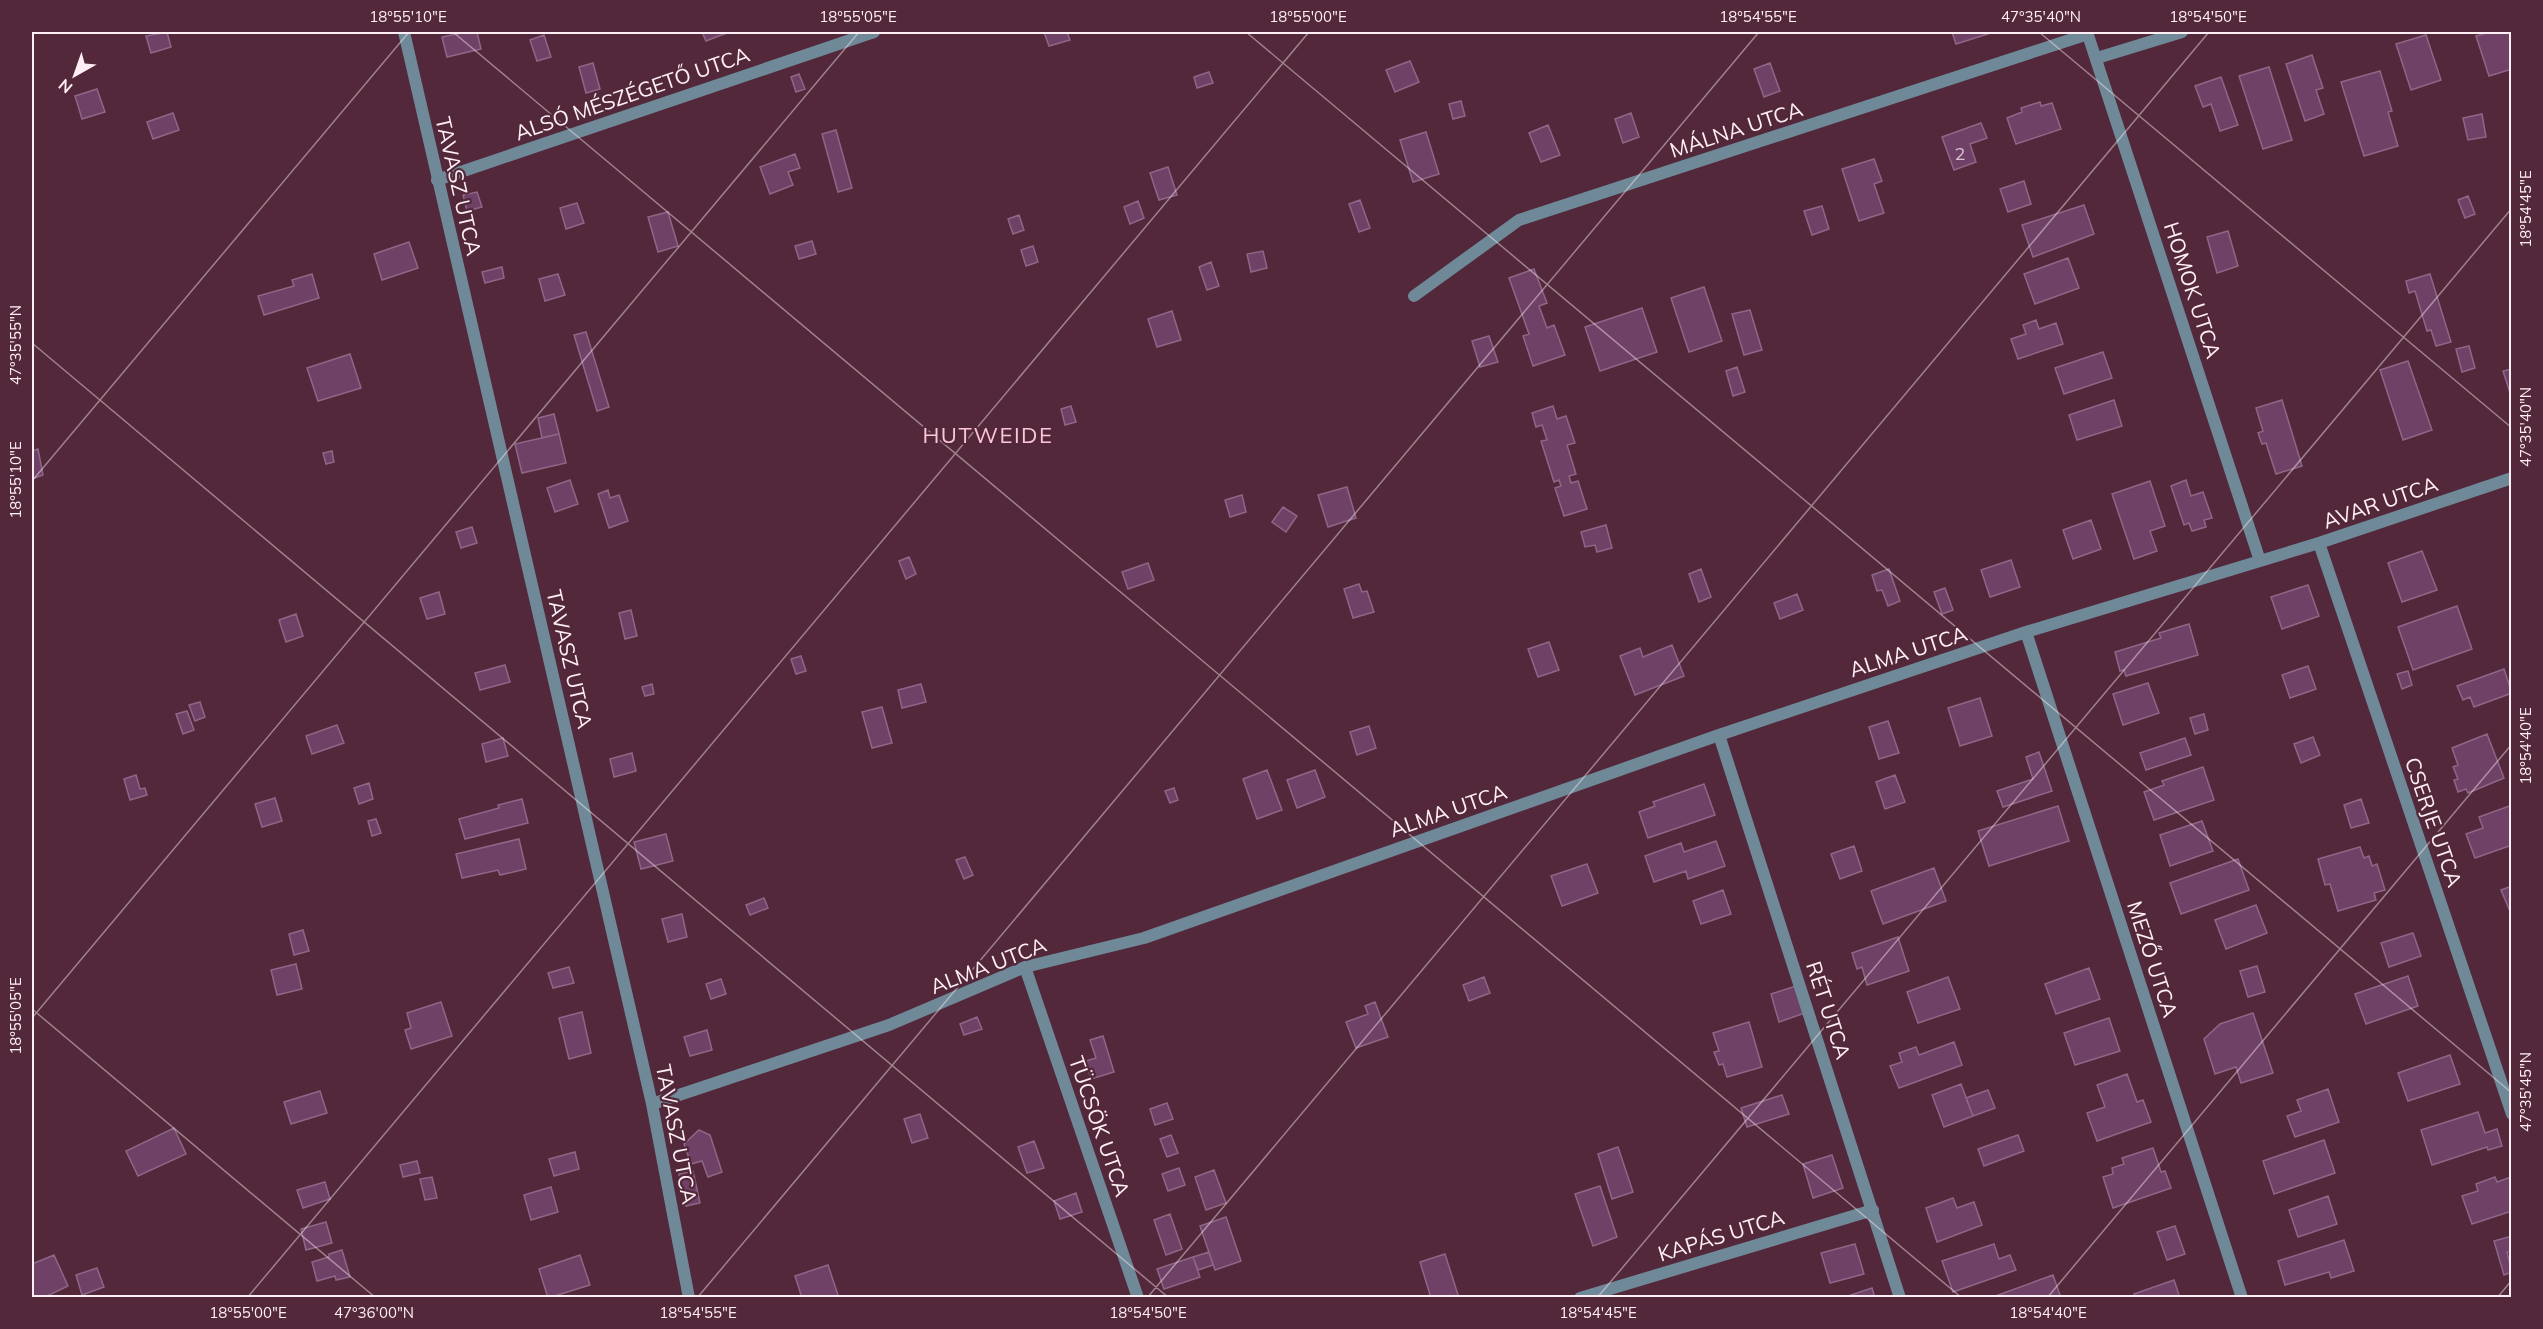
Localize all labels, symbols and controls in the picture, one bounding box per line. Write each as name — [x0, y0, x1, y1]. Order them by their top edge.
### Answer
text: 18°55'10"E — [369, 7, 447, 26]
text: 18°55'05"E — [819, 7, 897, 26]
text: 18°55'00"E — [1269, 7, 1347, 26]
text: 18°54'55"E — [1719, 7, 1797, 26]
text: 47°35'40"N — [2001, 7, 2081, 26]
text: 18°54'50"E — [2169, 7, 2247, 26]
street label: ALSÓ MÉSZÉGETŐ UTCA — [511, 40, 753, 145]
north arrow — [45, 45, 105, 105]
text: N — [54, 75, 76, 98]
street label: MÁLNA UTCA — [1666, 95, 1806, 163]
street label: TAVASZ UTCA — [430, 114, 488, 258]
house number: 2 — [1955, 142, 1965, 165]
text: 18°54'45"E — [2516, 170, 2535, 248]
street label: HOMOK UTCA — [2159, 219, 2227, 362]
text: 47°35'55"N — [6, 305, 25, 385]
text: 47°35'40"N — [2516, 387, 2535, 467]
district label: HUTWEIDE — [923, 421, 1053, 449]
text: 18°55'10"E — [6, 441, 25, 519]
street label: AVAR UTCA — [2319, 470, 2441, 534]
street label: TAVASZ UTCA — [541, 587, 599, 731]
street label: ALMA UTCA — [1846, 620, 1971, 682]
text: 18°54'40"E — [2516, 707, 2535, 785]
street label: CSERJE UTCA — [2400, 754, 2469, 891]
street label: ALMA UTCA — [1386, 778, 1511, 842]
street label: MEZŐ UTCA — [2122, 898, 2184, 1021]
street label: ALMA UTCA — [926, 931, 1050, 999]
street label: RÉT UTCA — [1801, 958, 1857, 1063]
text: 18°55'05"E — [6, 977, 25, 1055]
street label: TÜCSÖK UTCA — [1064, 1052, 1136, 1200]
text: 47°35'45"N — [2516, 1052, 2535, 1132]
street label: TAVASZ UTCA — [651, 1062, 703, 1207]
street label: KAPÁS UTCA — [1655, 1203, 1788, 1267]
text: 18°55'00"E — [209, 1303, 287, 1322]
text: 47°36'00"N — [334, 1303, 414, 1322]
text: 18°54'55"E — [659, 1303, 737, 1322]
text: 18°54'50"E — [1109, 1303, 1187, 1322]
text: 18°54'45"E — [1559, 1303, 1637, 1322]
text: 18°54'40"E — [2009, 1303, 2087, 1322]

